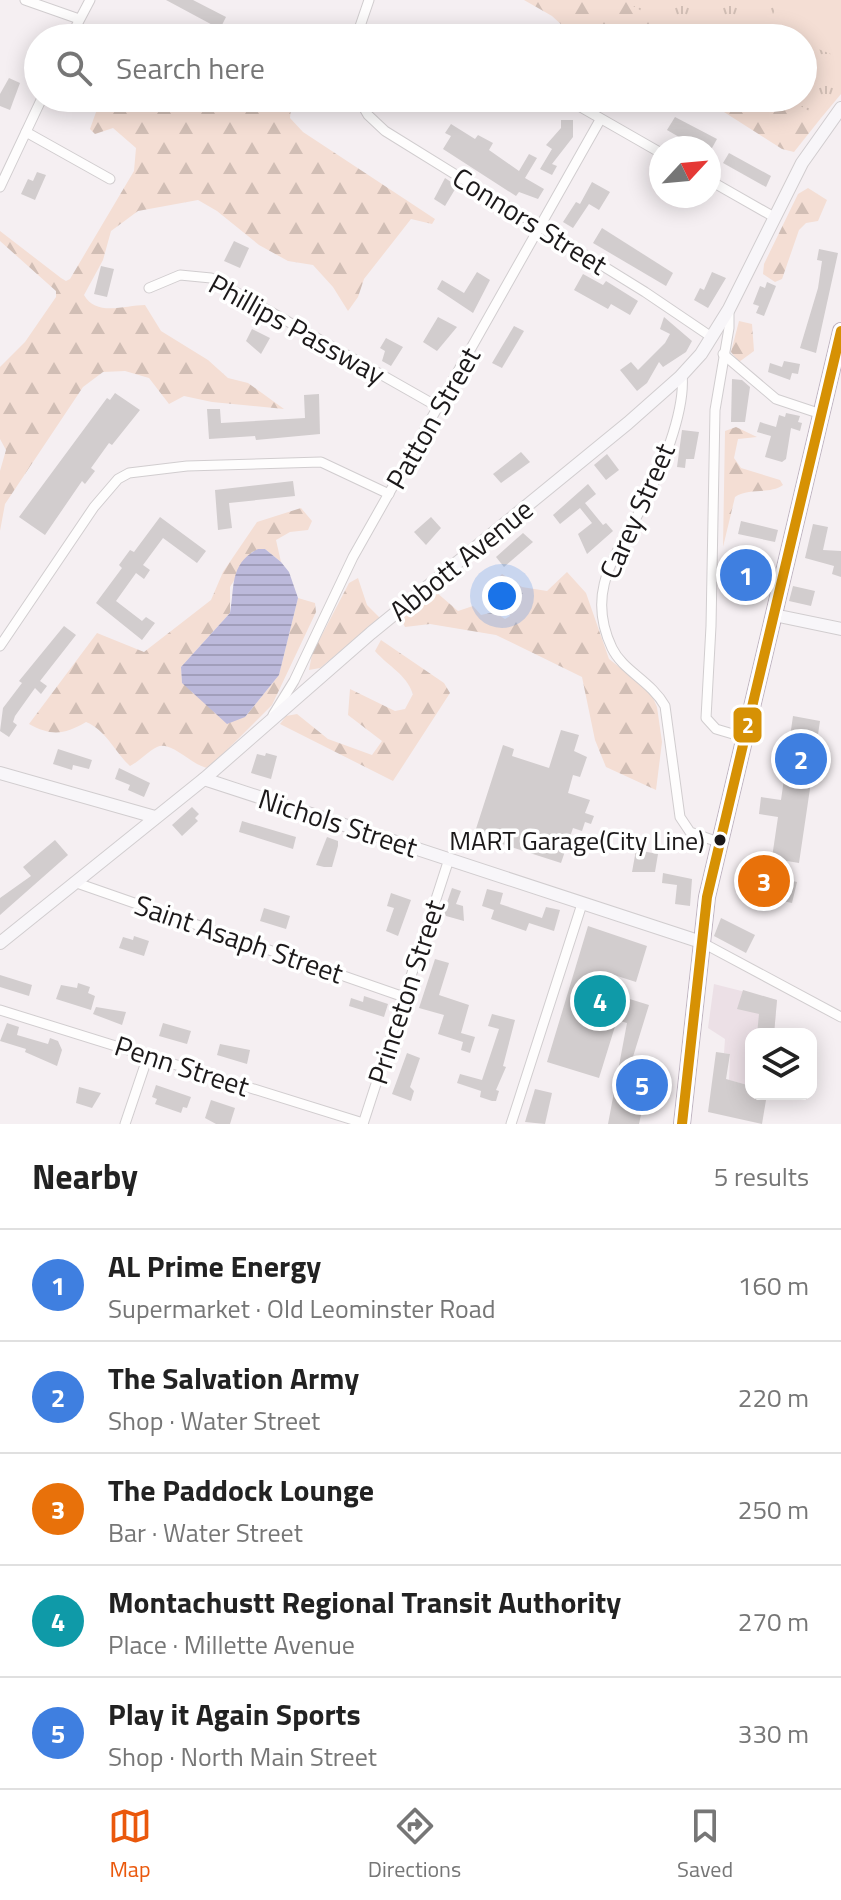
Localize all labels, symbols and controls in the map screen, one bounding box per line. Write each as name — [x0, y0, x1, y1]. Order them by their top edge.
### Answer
search box — [24, 24, 817, 112]
text: Search here — [116, 45, 265, 91]
icon: search — [52, 46, 96, 90]
north arrow — [649, 136, 721, 208]
street label: Connors Street — [444, 156, 616, 285]
street label: Phillips Passway — [201, 262, 393, 395]
street label: Patton Street — [374, 338, 491, 497]
street label: Carey Street — [588, 436, 686, 586]
street label: Abbott Avenue — [379, 488, 542, 631]
pin: 1 — [720, 545, 772, 605]
your location — [482, 576, 522, 616]
line badge: 2 — [732, 706, 763, 744]
text: 2 — [742, 708, 754, 742]
pin: 2 — [775, 729, 827, 789]
street label: Nichols Street — [253, 777, 423, 869]
place label: MART Garage(City Line) — [449, 821, 705, 860]
marker: MART Garage(City Line) — [712, 832, 728, 848]
pin: 3 — [738, 851, 790, 911]
street label: Saint Asaph Street — [129, 883, 349, 994]
street label: Princeton Street — [355, 894, 456, 1090]
pin: 4 — [574, 971, 626, 1031]
street label: Penn Street — [109, 1024, 255, 1108]
map controls — [745, 1028, 817, 1100]
button: layers — [745, 1028, 817, 1100]
pin: 5 — [616, 1055, 668, 1115]
text: Nearby — [32, 1150, 138, 1202]
text: 5 results — [714, 1157, 809, 1196]
text: AL Prime Energy — [108, 1243, 321, 1289]
text: 1 — [51, 1266, 65, 1305]
text: 160 m — [738, 1266, 809, 1305]
text: Supermarket · Old Leominster Road — [108, 1289, 495, 1328]
text: The Salvation Army — [108, 1355, 359, 1401]
text: 2 — [51, 1378, 65, 1417]
text: 220 m — [738, 1378, 809, 1417]
text: Shop · Water Street — [108, 1401, 320, 1440]
text: The Paddock Lounge — [108, 1467, 374, 1513]
text: 3 — [51, 1490, 65, 1529]
text: 250 m — [738, 1490, 809, 1529]
text: Bar · Water Street — [108, 1513, 303, 1552]
text: Montachustt Regional Transit Authority — [108, 1579, 621, 1625]
text: 4 — [51, 1602, 65, 1641]
text: 270 m — [738, 1602, 809, 1641]
text: Place · Millette Avenue — [108, 1625, 355, 1664]
text: Play it Again Sports — [108, 1691, 361, 1737]
text: 5 — [51, 1714, 65, 1753]
text: 330 m — [738, 1714, 809, 1753]
text: Shop · North Main Street — [108, 1737, 377, 1776]
tab: Map — [108, 1804, 152, 1886]
tab: Directions — [368, 1804, 461, 1886]
tab: Saved — [677, 1804, 733, 1886]

